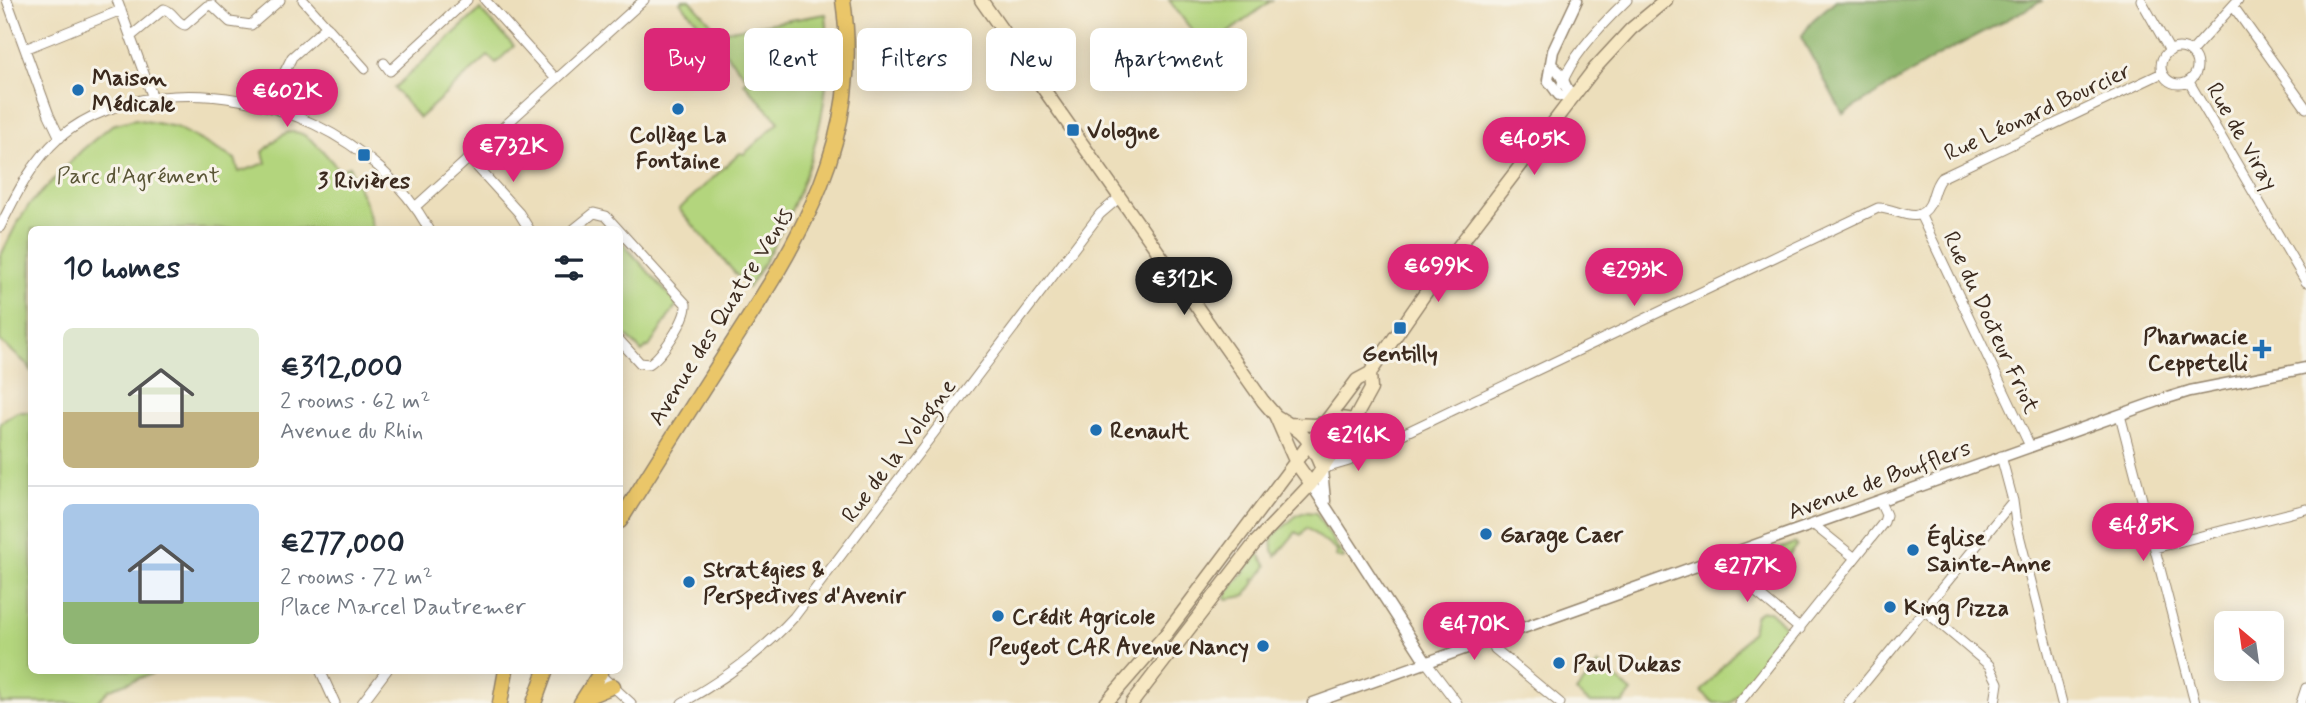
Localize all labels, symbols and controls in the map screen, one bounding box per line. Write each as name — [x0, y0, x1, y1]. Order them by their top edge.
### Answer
chip: Buy — [644, 28, 730, 91]
chip: Rent — [744, 28, 843, 91]
chip: Filters — [857, 28, 972, 91]
chip: New — [986, 28, 1076, 91]
chip: Apartment — [1090, 28, 1247, 91]
street label: Rue Léonard Bourcier — [1940, 56, 2136, 169]
place label: Maison Médicale — [92, 64, 176, 120]
pin: €602K — [238, 69, 336, 129]
text: €602K — [252, 77, 322, 107]
street label: Rue de Viray — [2198, 78, 2284, 196]
marker: Maison Médicale — [70, 82, 86, 98]
marker: Collège La Fontaine — [670, 101, 686, 117]
place label: Vologne — [1087, 117, 1160, 149]
pin: €405K — [1485, 118, 1583, 177]
place label: Collège La Fontaine — [629, 121, 727, 177]
marker: Vologne — [1065, 122, 1081, 138]
pin: €732K — [464, 124, 562, 184]
text: €405K — [1499, 125, 1569, 155]
text: €732K — [479, 132, 547, 162]
marker: 3 Rivières — [356, 147, 372, 163]
park label: Parc d'Agrément — [56, 162, 220, 192]
place label: 3 Rivières — [318, 167, 411, 197]
street label: Avenue des Quatre Vents — [642, 202, 801, 432]
street label: Rue du Docteur Friot — [1935, 227, 2046, 419]
pin: €699K — [1389, 244, 1487, 304]
pin: €293K — [1585, 248, 1683, 308]
text: 10 homes — [63, 249, 180, 288]
icon: filters — [550, 249, 588, 287]
text: €699K — [1404, 252, 1472, 282]
text: €293K — [1601, 256, 1667, 286]
pin: €312K — [1135, 258, 1233, 317]
text: €312K — [1151, 265, 1217, 295]
marker: Gentilly — [1392, 320, 1408, 336]
place label: Pharmacie Ceppetelli — [2143, 323, 2249, 379]
place label: Gentilly — [1362, 340, 1438, 370]
marker: Pharmacie Ceppetelli — [2254, 341, 2270, 357]
text: €312,000 — [280, 348, 403, 387]
icon: home — [119, 356, 203, 440]
street label: Rue de la Vologne — [836, 373, 965, 531]
text: 2 rooms · 62 m² — [280, 387, 431, 417]
pin: €216K — [1309, 414, 1407, 473]
text: Avenue du Rhin — [280, 417, 423, 447]
place label: Renault — [1110, 417, 1189, 447]
text: €216K — [1326, 421, 1390, 451]
marker: Renault — [1088, 422, 1104, 438]
street label: Avenue de Boufflers — [1784, 434, 1975, 528]
pin: €485K — [2094, 504, 2192, 563]
text: €485K — [2108, 511, 2178, 541]
place label: Garage Caer — [1500, 521, 1625, 553]
place label: Église Sainte-Anne — [1927, 523, 2051, 580]
text: €277,000 — [280, 524, 405, 563]
marker: Garage Caer — [1478, 526, 1494, 542]
icon: home — [119, 532, 203, 616]
marker: Église Sainte-Anne — [1905, 542, 1921, 558]
pin: €277K — [1698, 544, 1796, 604]
text: €277K — [1714, 552, 1781, 582]
place label: Stratégies & Perspectives d'Avenir — [703, 556, 907, 612]
text: 2 rooms · 72 m² — [280, 563, 433, 593]
marker: Stratégies & Perspectives d'Avenir — [681, 574, 697, 590]
text: Place Marcel Dautremer — [280, 593, 526, 623]
place label: King Pizza — [1904, 594, 2009, 626]
marker: King Pizza — [1882, 599, 1898, 615]
pin: €470K — [1425, 602, 1523, 662]
place label: Crédit Agricole — [1012, 603, 1155, 635]
marker: Crédit Agricole — [990, 608, 1006, 624]
text: €470K — [1439, 610, 1509, 640]
north arrow — [2214, 611, 2284, 681]
map controls — [2214, 611, 2284, 681]
place label: Peugeot CAR Avenue Nancy — [988, 633, 1249, 666]
marker: Peugeot CAR Avenue Nancy — [1255, 638, 1271, 654]
place label: Paul Dukas — [1573, 650, 1682, 680]
marker: Paul Dukas — [1551, 655, 1567, 671]

